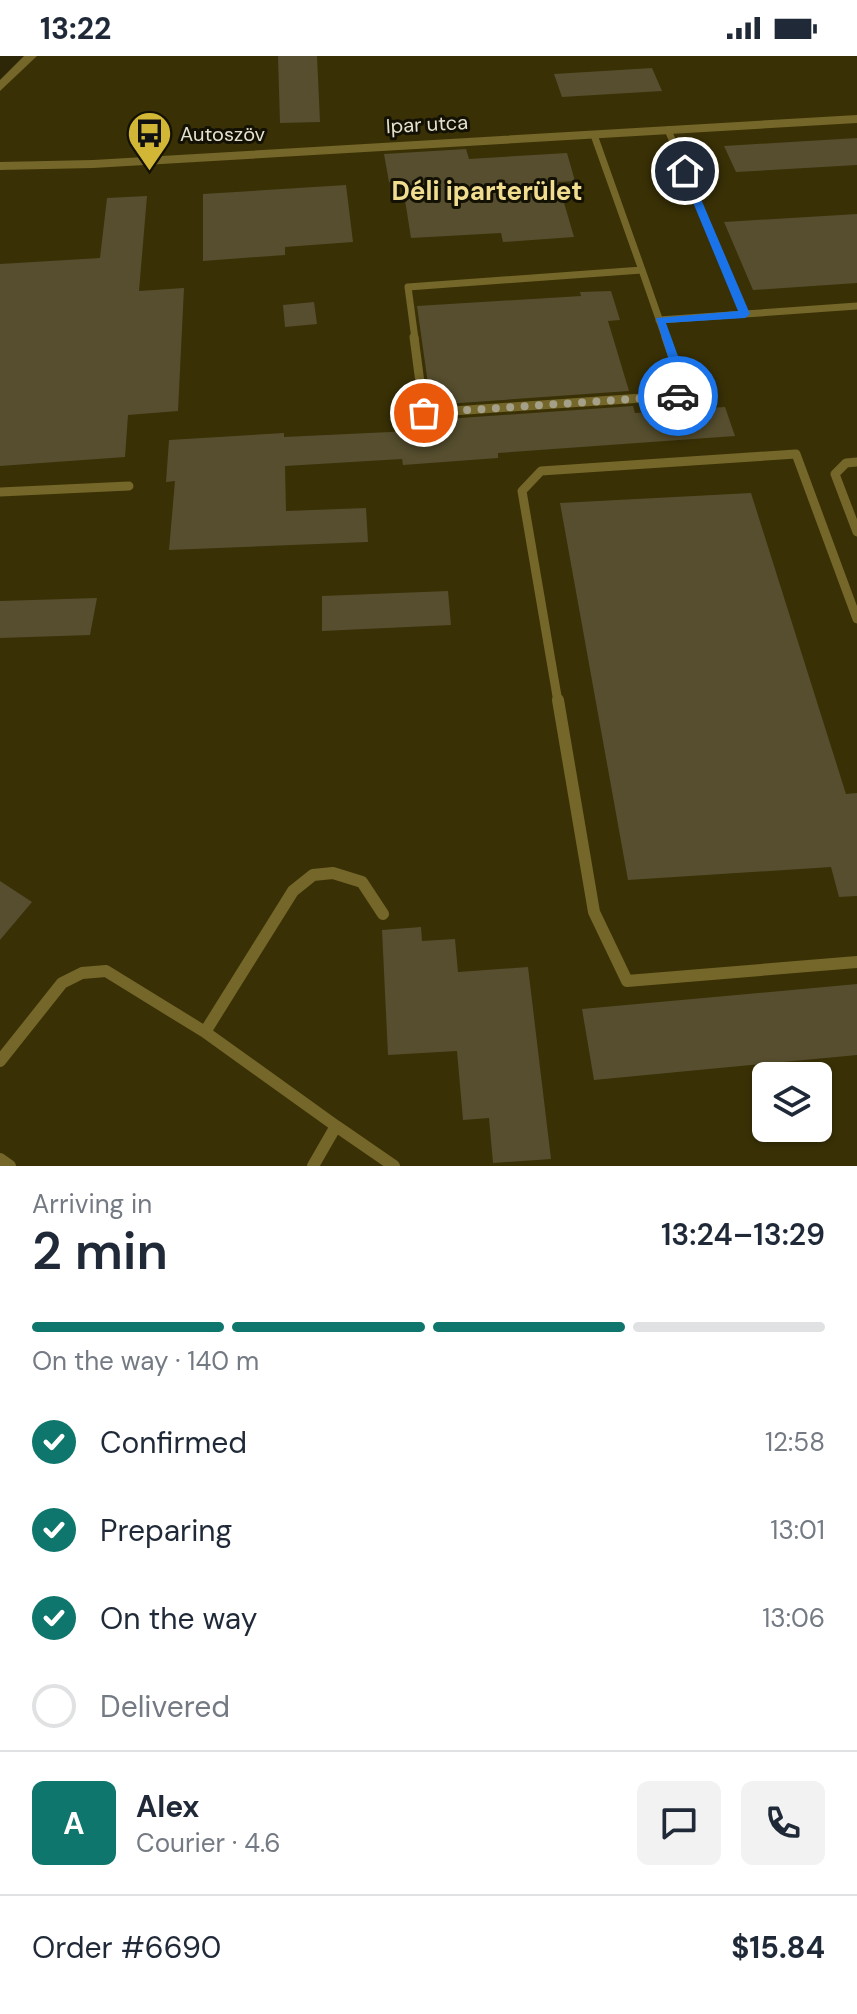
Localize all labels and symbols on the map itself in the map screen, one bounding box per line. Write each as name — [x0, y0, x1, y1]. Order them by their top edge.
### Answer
street label: Ipar utca — [385, 109, 469, 139]
bus stop icon: Autoszöv — [125, 110, 173, 173]
place label: Autoszöv — [180, 121, 265, 147]
pin — [651, 137, 719, 205]
district label: Déli iparterület — [391, 174, 583, 208]
courier — [638, 356, 718, 436]
pin — [390, 379, 458, 447]

